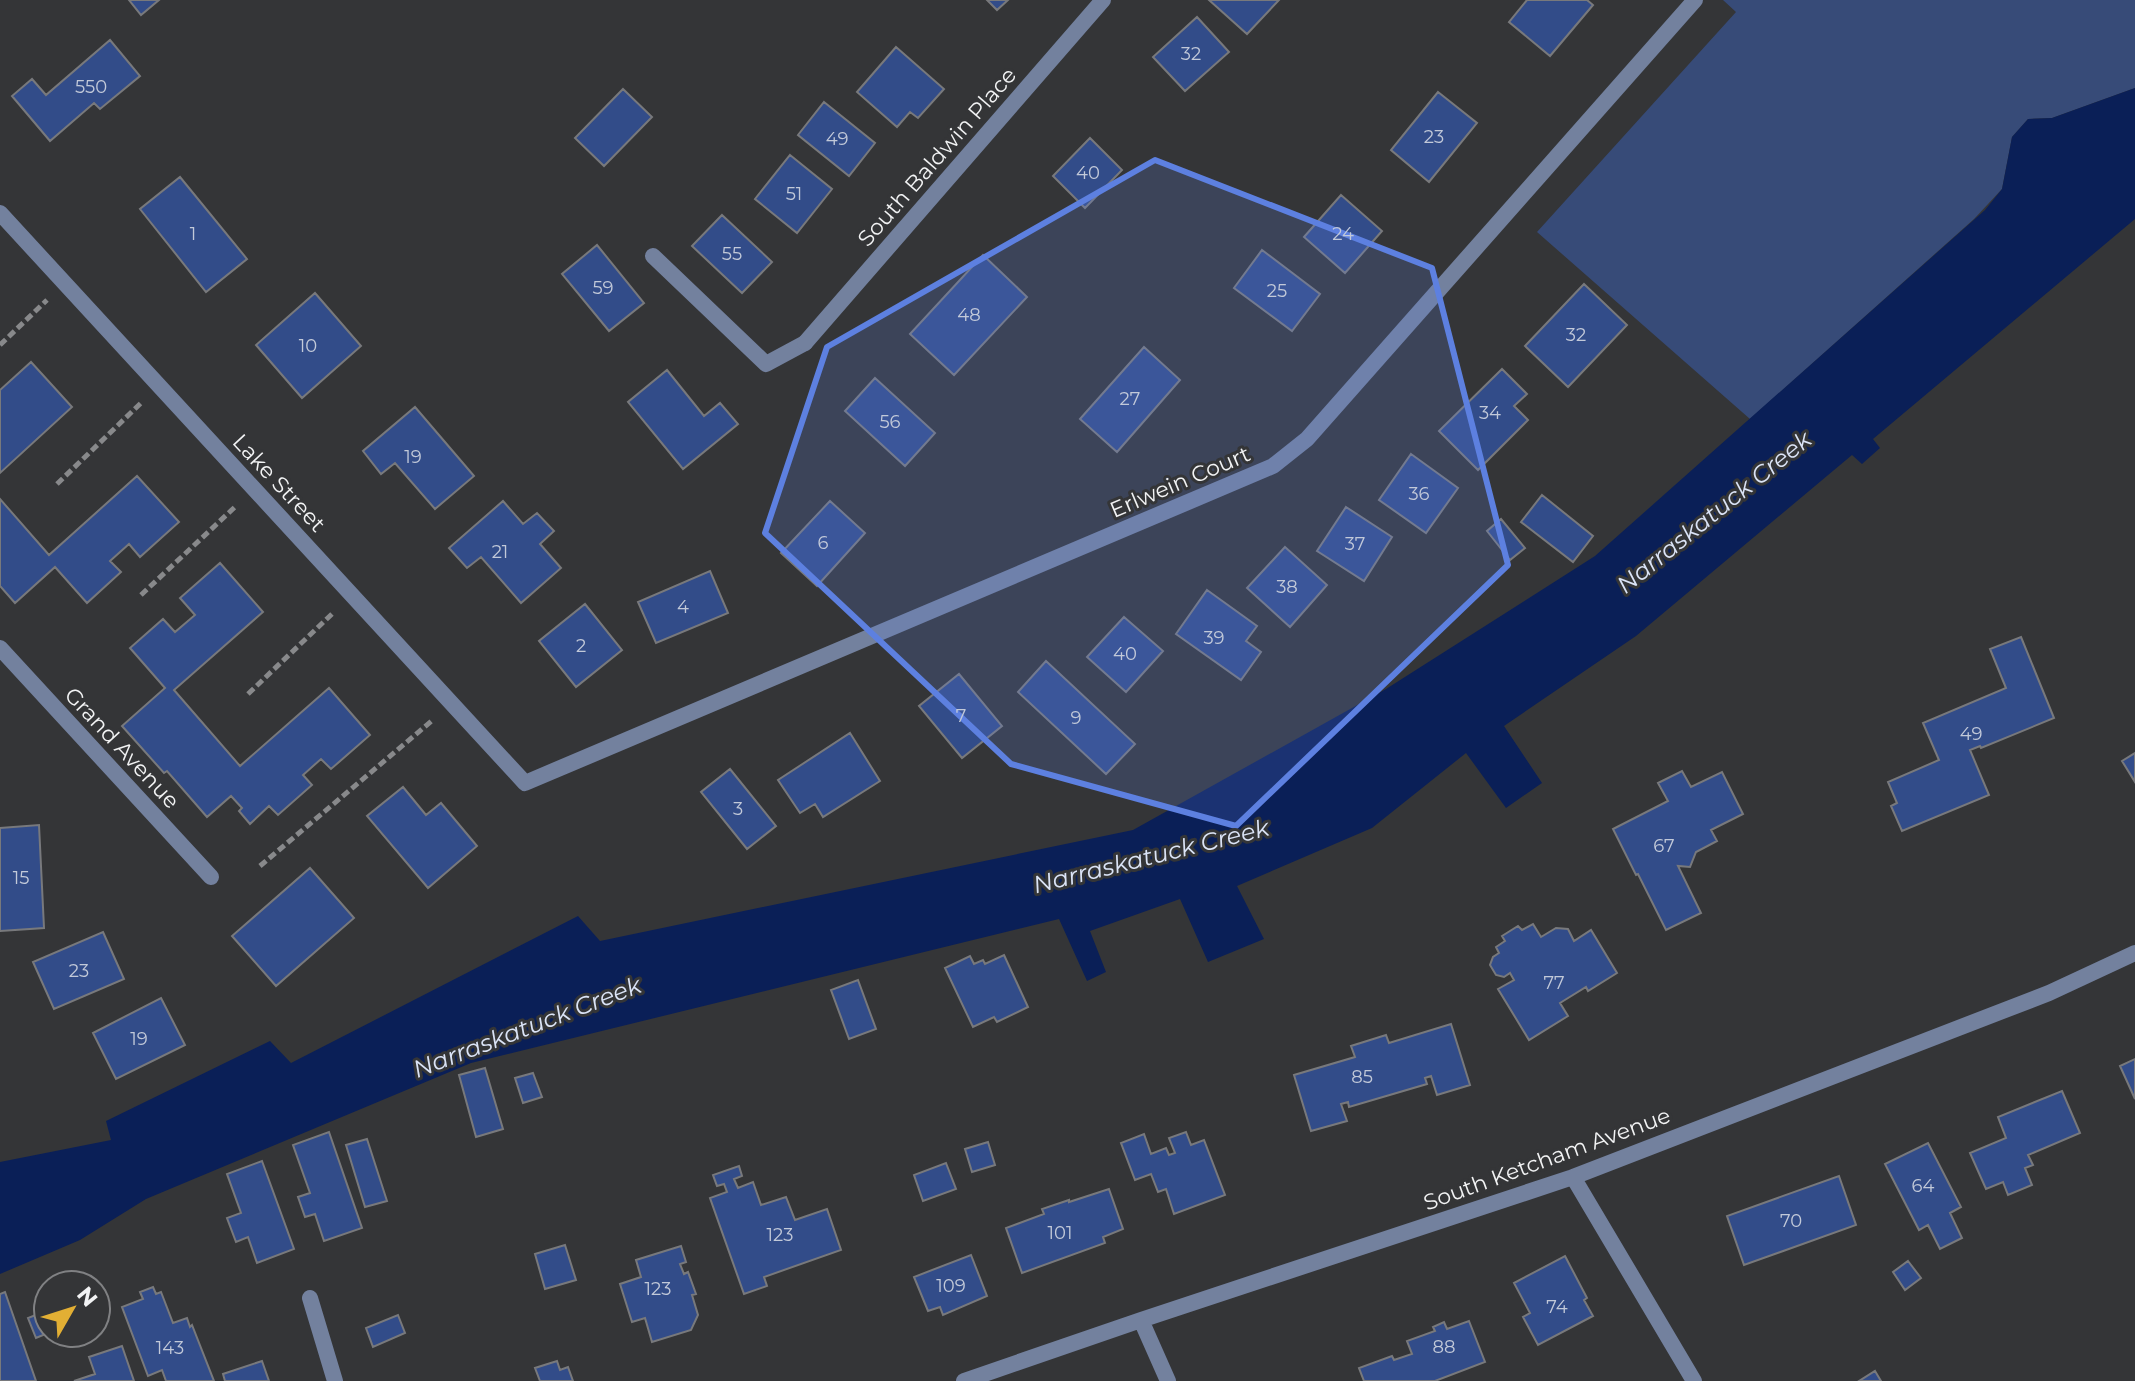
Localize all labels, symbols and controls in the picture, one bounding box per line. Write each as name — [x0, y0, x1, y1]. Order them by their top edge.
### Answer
house number: 32 — [1181, 43, 1201, 65]
street label: South Baldwin Place — [852, 62, 1022, 252]
house number: 550 — [75, 76, 107, 98]
house number: 23 — [1424, 126, 1444, 148]
house number: 49 — [826, 128, 848, 150]
house number: 40 — [1076, 162, 1100, 184]
house number: 51 — [786, 183, 802, 205]
house number: 1 — [190, 223, 196, 245]
house number: 24 — [1332, 223, 1354, 245]
house number: 55 — [722, 243, 742, 265]
house number: 59 — [592, 277, 614, 299]
house number: 25 — [1267, 280, 1287, 302]
house number: 48 — [957, 304, 981, 326]
house number: 32 — [1566, 324, 1586, 346]
house number: 10 — [299, 335, 317, 357]
house number: 27 — [1120, 388, 1140, 410]
house number: 34 — [1479, 402, 1501, 424]
house number: 56 — [879, 411, 901, 433]
water label: Narraskatuck Creek — [1611, 423, 1819, 599]
street label: Lake Street — [227, 428, 331, 538]
street label: Erlwein Court — [1106, 440, 1254, 524]
house number: 19 — [404, 446, 422, 468]
house number: 36 — [1408, 483, 1430, 505]
house number: 6 — [818, 532, 829, 554]
house number: 37 — [1345, 533, 1365, 555]
house number: 21 — [492, 541, 508, 563]
house number: 38 — [1276, 576, 1298, 598]
house number: 4 — [677, 596, 689, 618]
house number: 39 — [1203, 627, 1225, 649]
house number: 2 — [576, 635, 586, 657]
house number: 40 — [1113, 643, 1137, 665]
street label: Grand Avenue — [59, 682, 185, 814]
house number: 7 — [956, 705, 966, 727]
house number: 9 — [1071, 707, 1082, 729]
house number: 49 — [1960, 723, 1982, 745]
house number: 3 — [733, 798, 743, 820]
water label: Narraskatuck Creek — [1030, 812, 1274, 899]
house number: 67 — [1653, 835, 1675, 857]
house number: 15 — [13, 867, 29, 889]
house number: 23 — [69, 960, 89, 982]
water label: Narraskatuck Creek — [409, 969, 647, 1084]
house number: 77 — [1543, 972, 1565, 994]
house number: 19 — [130, 1028, 148, 1050]
house number: 85 — [1351, 1066, 1373, 1088]
street label: South Ketcham Avenue — [1420, 1102, 1674, 1216]
house number: 64 — [1912, 1175, 1935, 1197]
house number: 70 — [1780, 1210, 1802, 1232]
house number: 101 — [1048, 1222, 1072, 1244]
house number: 123 — [767, 1224, 793, 1246]
north arrow — [32, 1269, 112, 1349]
house number: 109 — [936, 1275, 966, 1297]
house number: 123 — [645, 1278, 671, 1300]
text: N — [71, 1281, 103, 1312]
house number: 74 — [1546, 1296, 1568, 1318]
house number: 88 — [1433, 1336, 1455, 1358]
house number: 143 — [156, 1337, 184, 1359]

